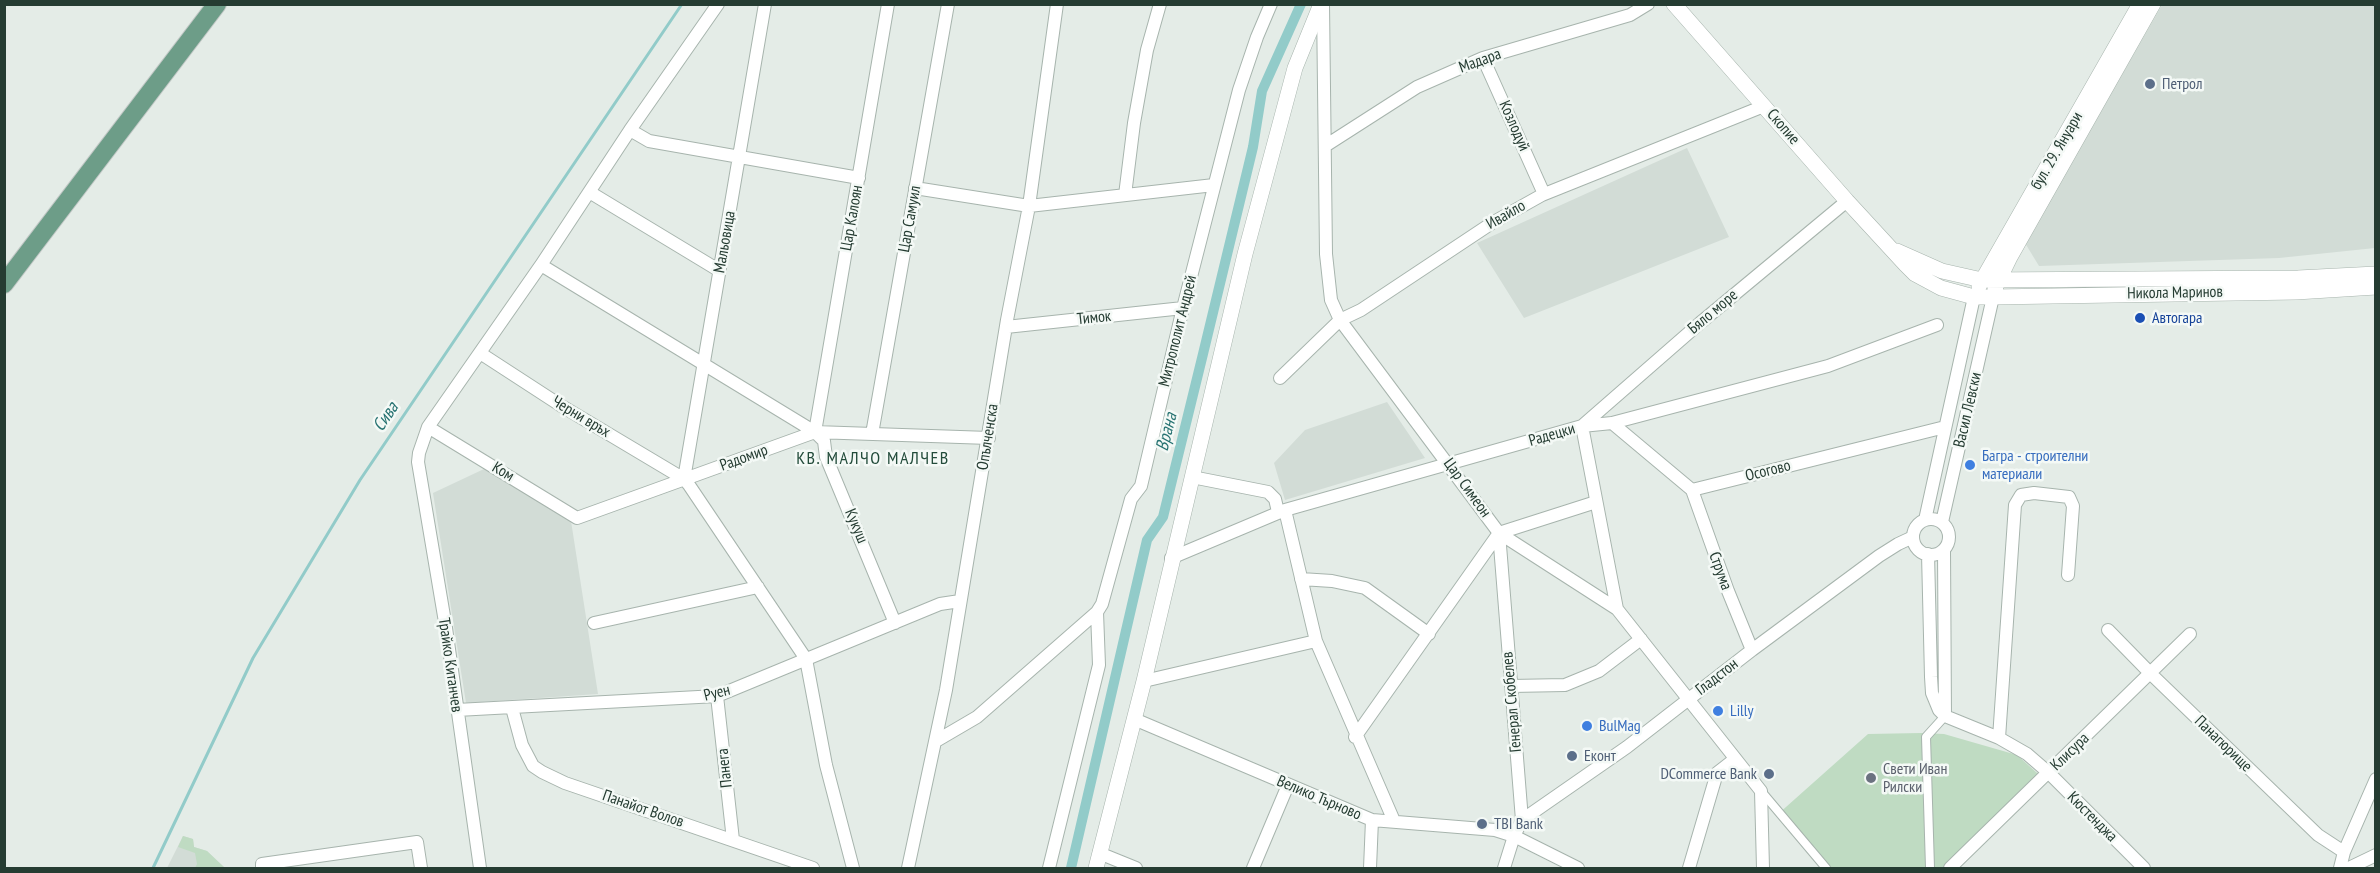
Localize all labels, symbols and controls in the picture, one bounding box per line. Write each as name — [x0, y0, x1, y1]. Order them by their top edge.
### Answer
street label: Мадара — [1456, 45, 1504, 77]
place label: Петрол — [2162, 74, 2203, 94]
marker: Петрол — [2143, 77, 2157, 91]
street label: Козлодуй — [1494, 98, 1534, 154]
street label: Скопие — [1762, 105, 1804, 149]
street label: бул. 29. Януари — [2027, 109, 2087, 193]
street label: Цар Калоян — [837, 184, 867, 252]
street label: Цар Самуил — [895, 184, 925, 254]
street label: Ивайло — [1483, 196, 1529, 234]
street label: Мальовица — [710, 209, 740, 275]
street label: Митрополит Андрей — [1155, 273, 1201, 389]
street label: Никола Маринов — [2127, 283, 2223, 303]
street label: Бяло море — [1684, 286, 1742, 338]
street label: Тимок — [1076, 307, 1112, 329]
place label: Автогара — [2152, 308, 2202, 328]
marker: Автогара — [2133, 311, 2147, 325]
street label: Васил Левски — [1950, 371, 1986, 449]
street label: Черни връх — [548, 392, 614, 442]
water label: Сива — [368, 398, 404, 436]
street label: Опълченска — [973, 403, 1003, 471]
water label: Врана — [1152, 411, 1182, 453]
street label: Радецки — [1527, 419, 1577, 451]
street label: Радомир — [717, 441, 771, 475]
place label: Багра - строителни материали — [1982, 446, 2088, 484]
district label: КВ. МАЛЧО МАЛЧЕВ — [796, 448, 950, 470]
street label: Цар Симеон — [1439, 455, 1495, 521]
street label: Осогово — [1743, 456, 1793, 486]
street label: Ком — [488, 458, 518, 486]
marker: Багра - строителни материали — [1963, 458, 1977, 472]
street label: Кукуш — [840, 506, 872, 546]
street label: Струма — [1704, 549, 1736, 593]
street label: Трайко Китанчев — [434, 617, 466, 713]
street label: Генерал Скобелев — [1498, 651, 1526, 753]
street label: Гладстон — [1692, 654, 1742, 700]
street label: Руен — [702, 680, 732, 706]
place label: Lilly — [1730, 701, 1754, 721]
marker: Lilly — [1711, 704, 1725, 718]
street label: Панагюрище — [2190, 712, 2256, 776]
place label: BulMag — [1599, 716, 1641, 736]
marker: BulMag — [1580, 719, 1594, 733]
street label: Клисура — [2047, 729, 2093, 775]
place label: Еконт — [1584, 746, 1616, 766]
street label: Панега — [713, 747, 737, 789]
marker: Еконт — [1565, 749, 1579, 763]
place label: Свети Иван Рилски — [1883, 759, 1947, 797]
place label: DCommerce Bank — [1660, 764, 1757, 784]
marker: DCommerce Bank — [1762, 767, 1776, 781]
marker: Свети Иван Рилски — [1864, 771, 1878, 785]
street label: Велико Търново — [1274, 772, 1364, 824]
street label: Панайот Волов — [600, 786, 686, 832]
street label: Кюстенджа — [2063, 788, 2121, 846]
place label: TBI Bank — [1494, 814, 1543, 834]
marker: TBI Bank — [1475, 817, 1489, 831]

